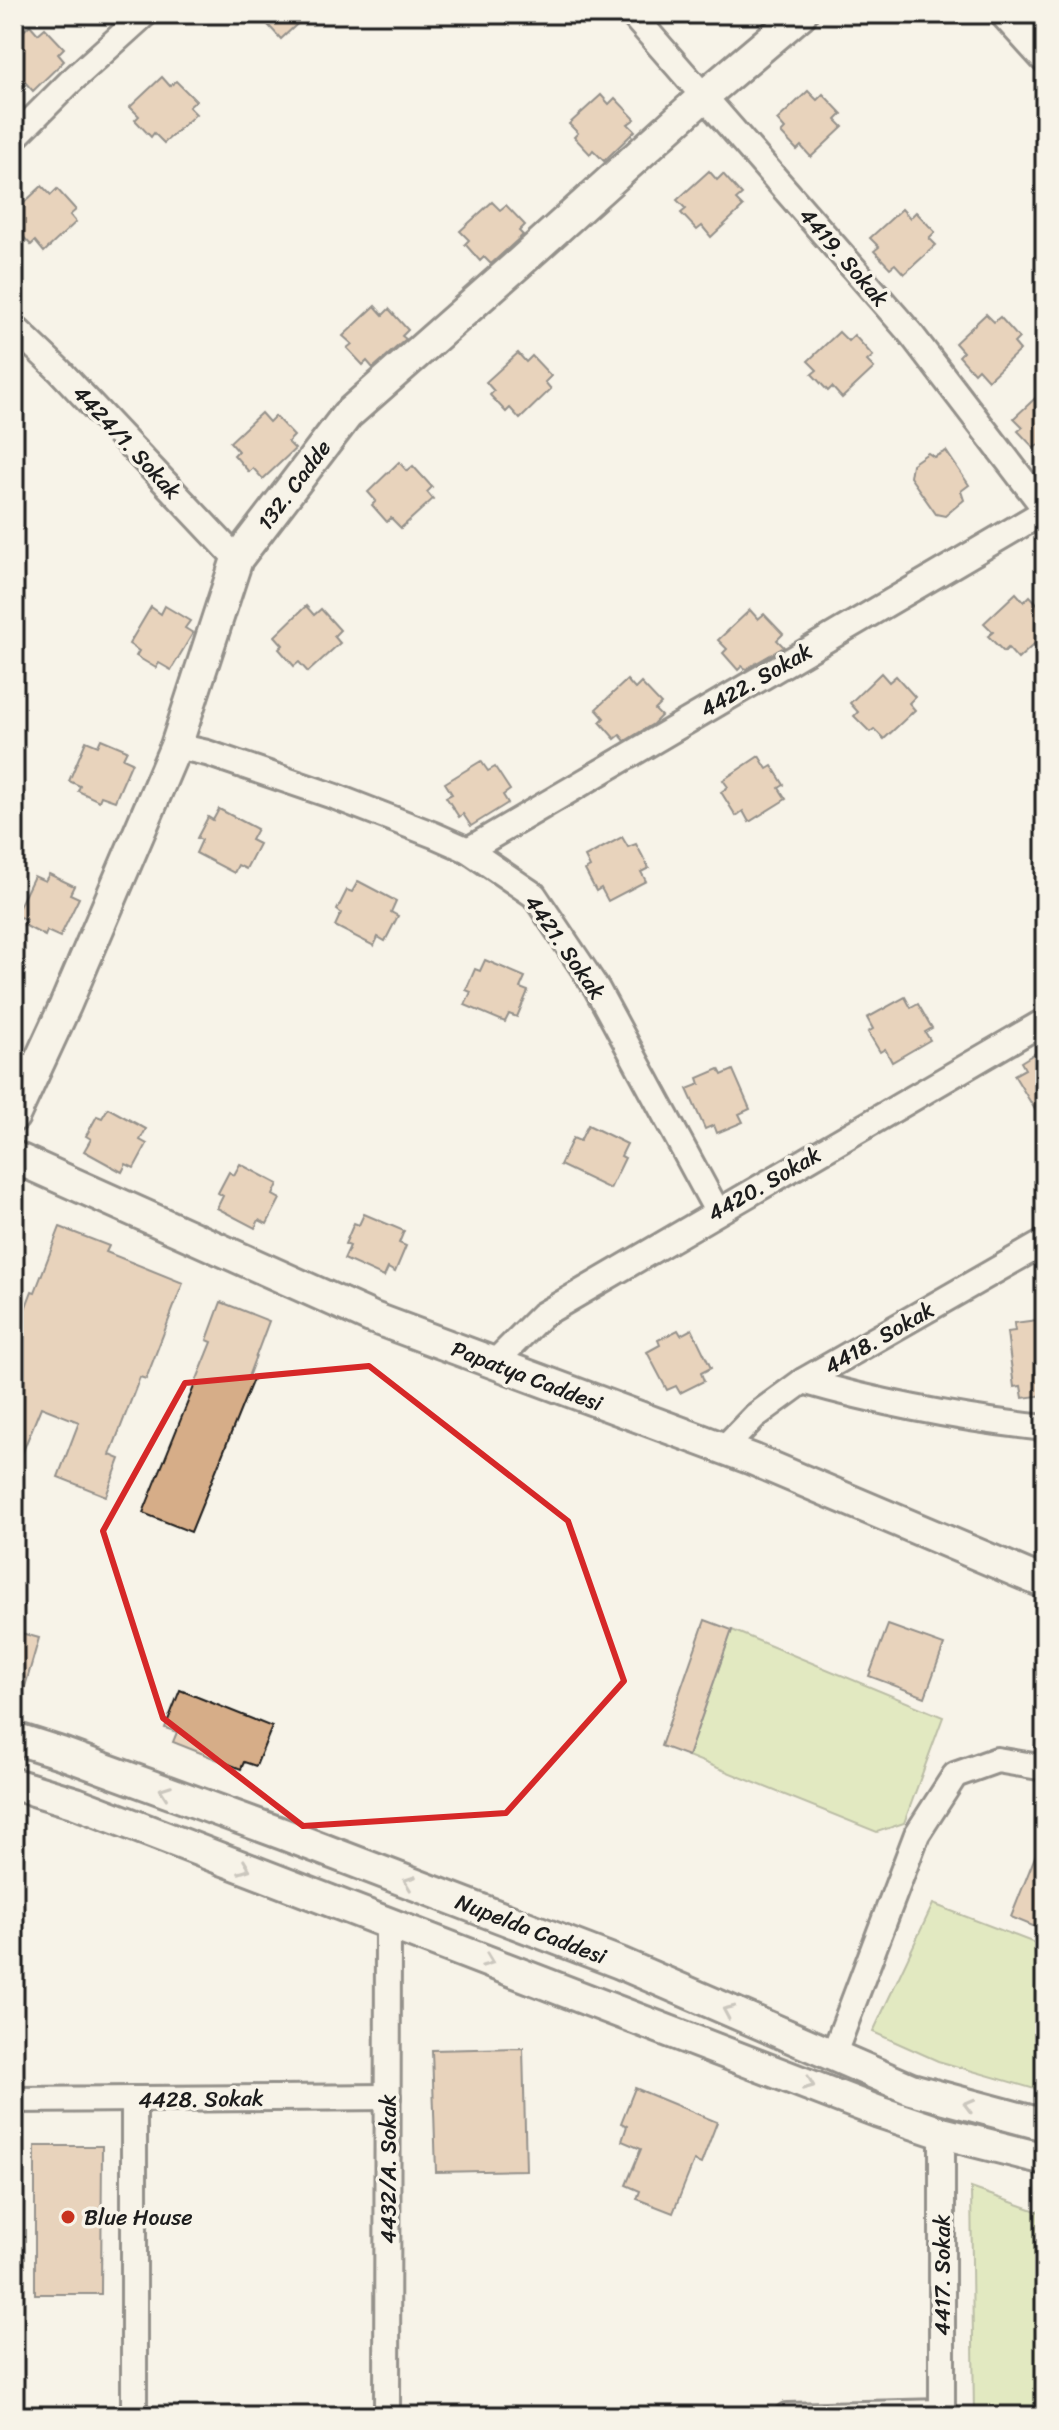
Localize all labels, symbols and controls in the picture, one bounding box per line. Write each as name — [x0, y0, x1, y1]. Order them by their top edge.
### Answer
street label: 4419. Sokak — [789, 198, 899, 316]
street label: 4424/1. Sokak — [63, 375, 191, 509]
street label: 132. Cadde — [247, 431, 341, 539]
street label: 4422. Sokak — [692, 632, 820, 728]
street label: 4421. Sokak — [514, 886, 616, 1008]
street label: 4420. Sokak — [700, 1135, 829, 1232]
street label: 4418. Sokak — [816, 1290, 942, 1385]
street label: Papatya Caddesi — [446, 1329, 609, 1423]
one-way arrow — [159, 1784, 173, 1801]
one-way arrow — [237, 1858, 251, 1875]
one-way arrow — [403, 1875, 417, 1892]
street label: Nupelda Caddesi — [450, 1882, 613, 1976]
one-way arrow — [480, 1951, 494, 1968]
one-way arrow — [721, 2005, 736, 2021]
one-way arrow — [801, 2075, 815, 2091]
street label: 4428. Sokak — [138, 2078, 264, 2120]
street label: 4432/A. Sokak — [369, 2094, 408, 2244]
one-way arrow — [963, 2098, 977, 2115]
place label: Blue House — [84, 2198, 193, 2237]
marker: Blue House — [59, 2208, 77, 2226]
street label: 4417. Sokak — [923, 2214, 962, 2336]

